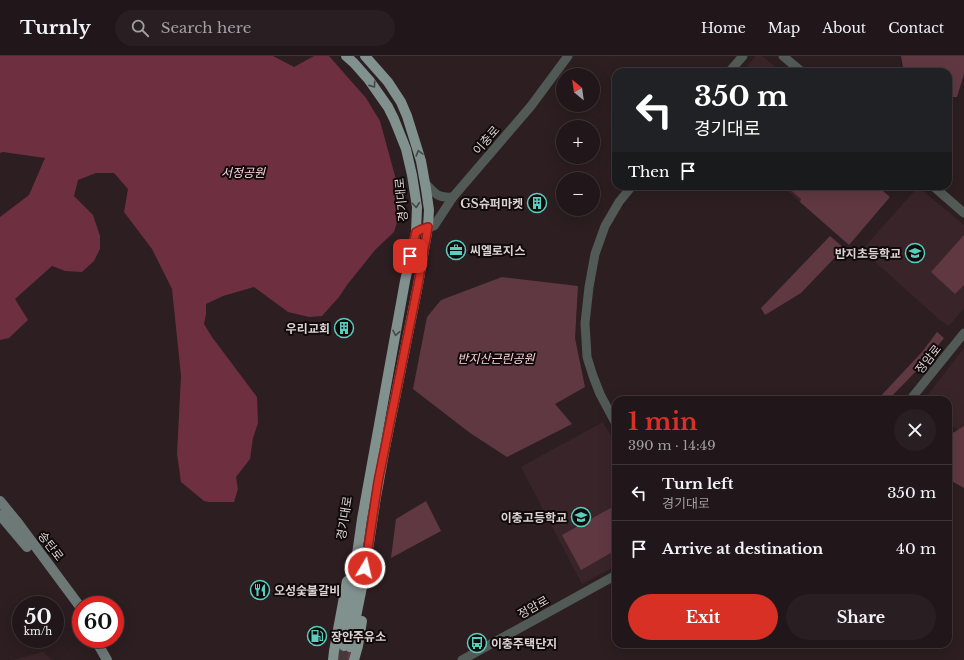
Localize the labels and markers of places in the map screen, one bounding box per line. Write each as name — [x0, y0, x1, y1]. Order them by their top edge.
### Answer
building icon: GS슈퍼마켓 — [526, 192, 548, 214]
place label: GS슈퍼마켓 — [460, 196, 523, 211]
pin — [393, 239, 427, 273]
office icon: 씨엘로지스 — [445, 239, 467, 261]
school or university icon: 반지초등학교 — [904, 242, 926, 264]
place label: 씨엘로지스 — [470, 243, 525, 258]
place label: 반지초등학교 — [835, 246, 901, 261]
building icon: 우리교회 — [333, 317, 355, 339]
place label: 우리교회 — [286, 321, 330, 336]
school or university icon: 이충고등학교 — [570, 506, 592, 528]
place label: 이충고등학교 — [501, 510, 567, 525]
restaurant icon: 오성숯불갈비 — [249, 579, 271, 601]
place label: 오성숯불갈비 — [274, 583, 340, 598]
fuel station icon: 장안주유소 — [306, 625, 328, 647]
place label: 장안주유소 — [331, 629, 386, 644]
bus stop icon: 이충주택단지 — [466, 632, 488, 654]
place label: 이충주택단지 — [491, 636, 557, 651]

